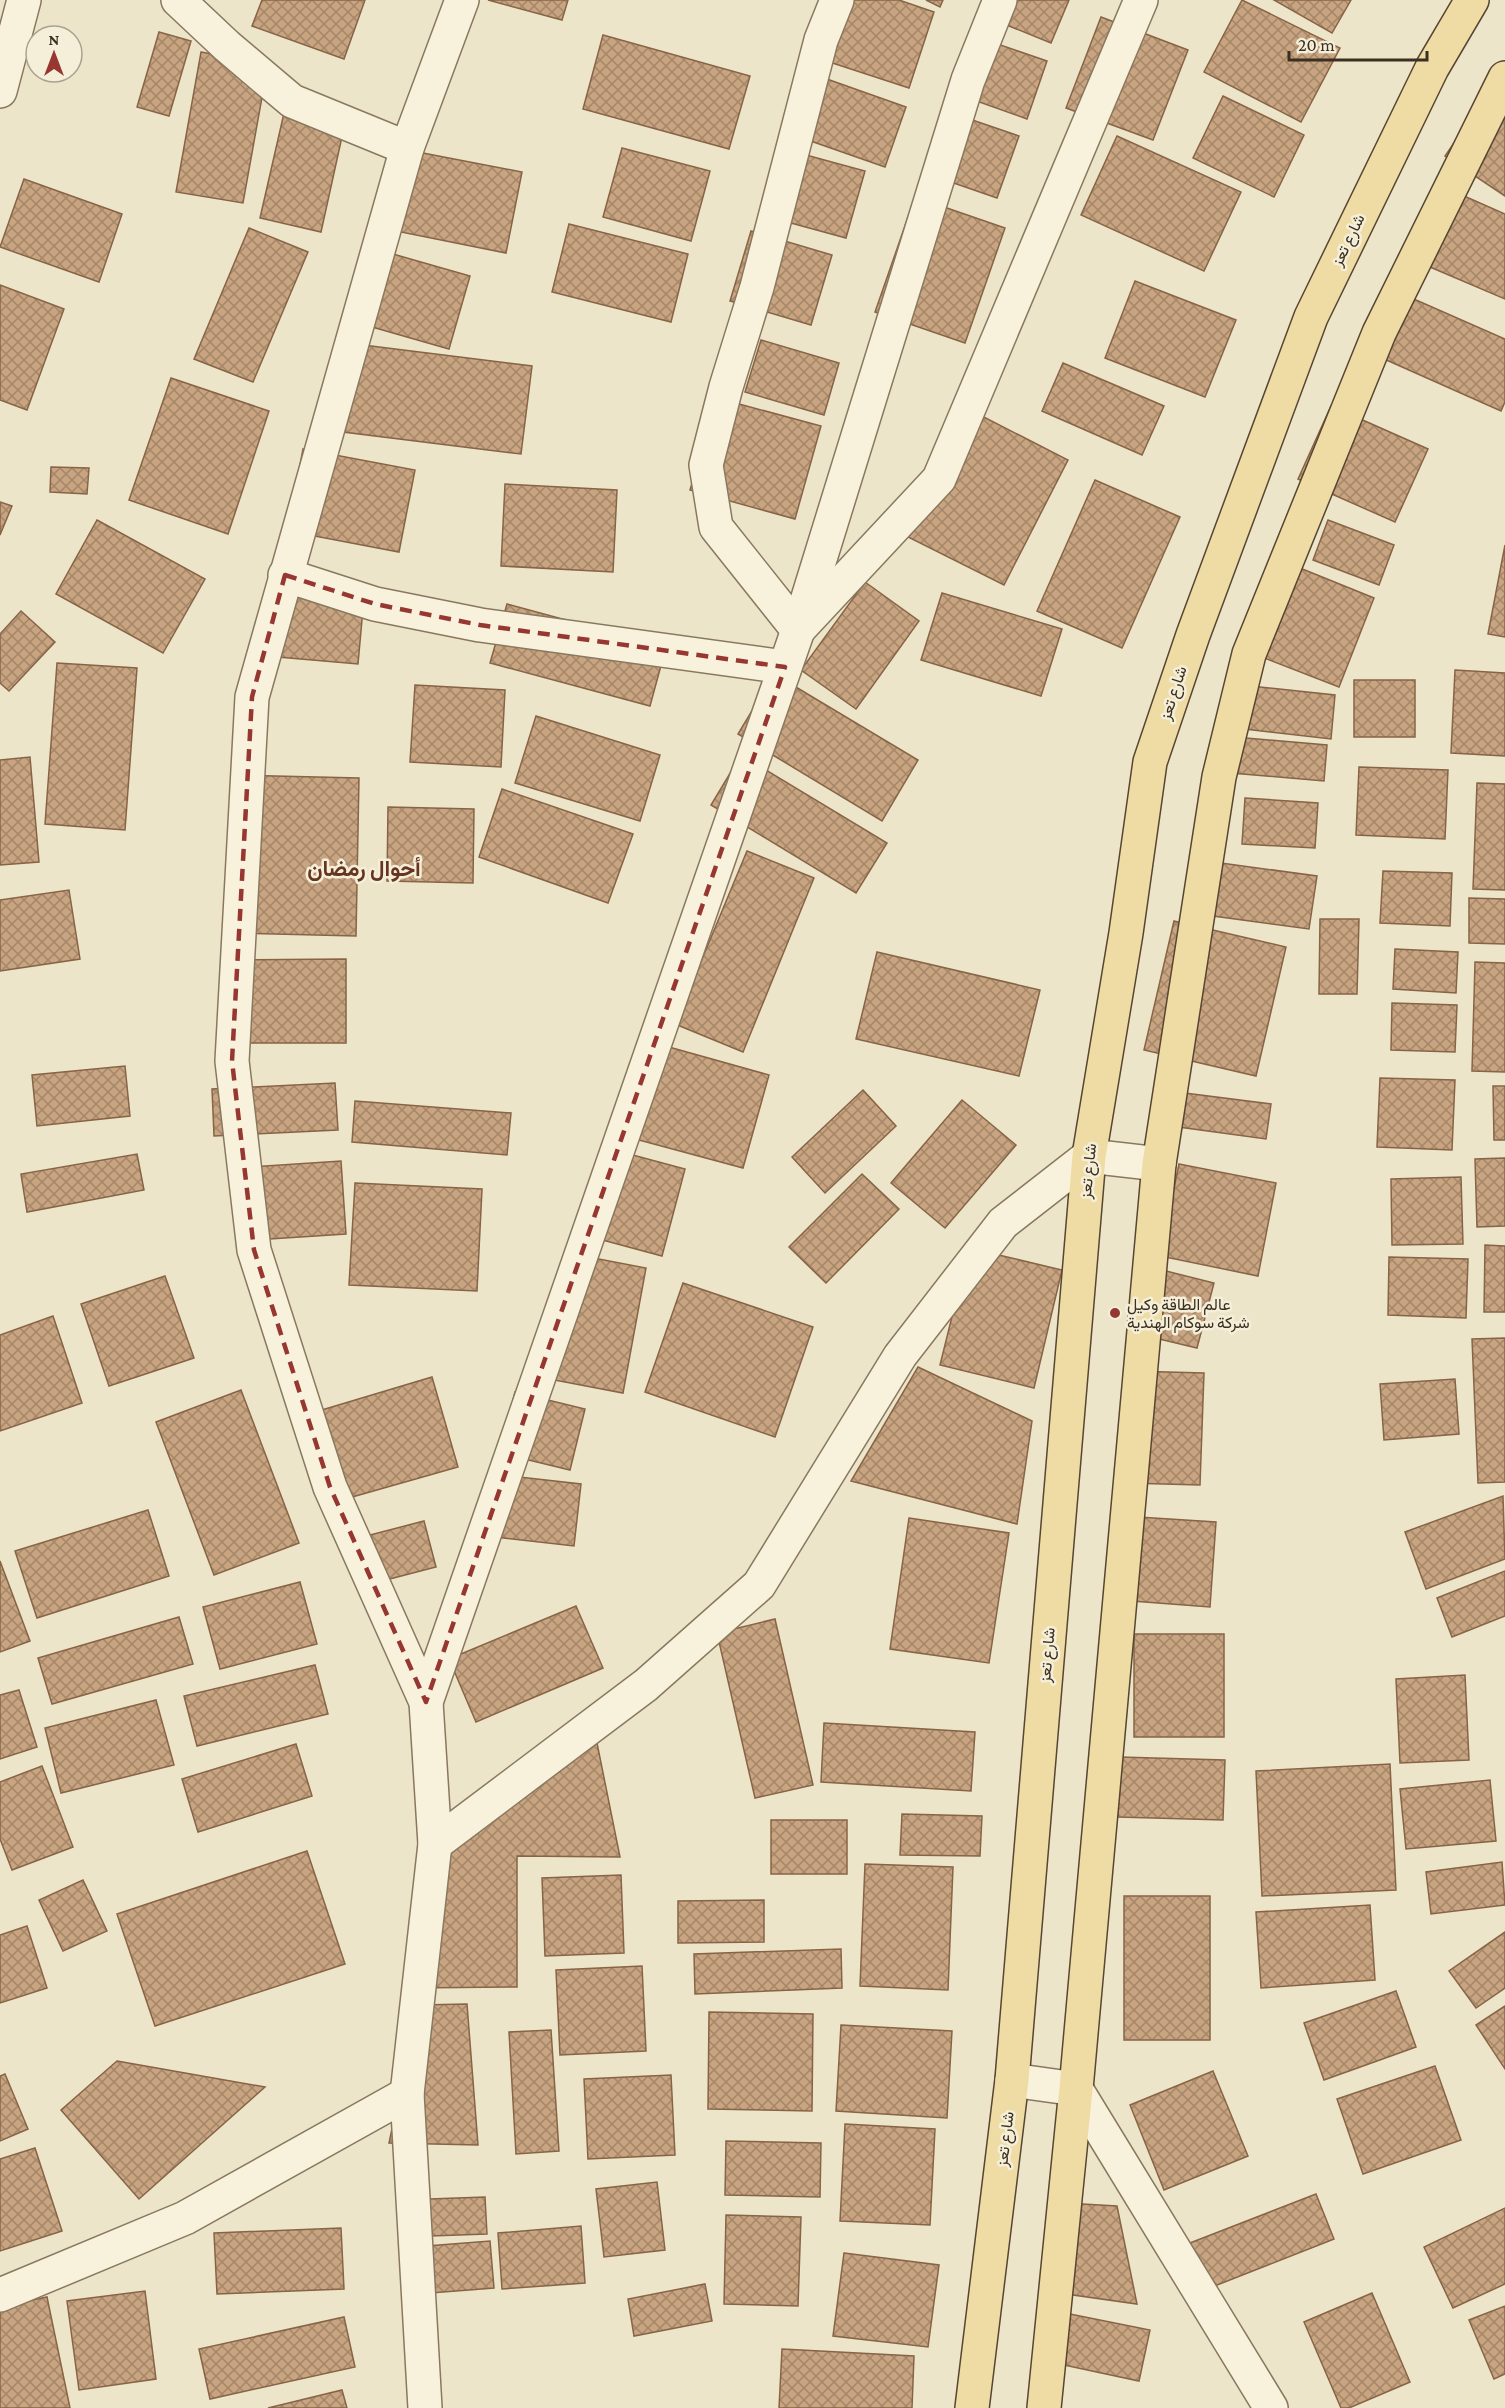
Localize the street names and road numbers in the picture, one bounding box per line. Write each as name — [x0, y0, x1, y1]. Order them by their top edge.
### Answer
street label: شارع تعز — [1328, 211, 1370, 271]
street label: شارع تعز — [1156, 664, 1193, 724]
street label: شارع تعز — [1077, 1143, 1102, 1201]
street label: شارع تعز — [1036, 1627, 1061, 1685]
street label: شارع تعز — [993, 2110, 1020, 2169]

